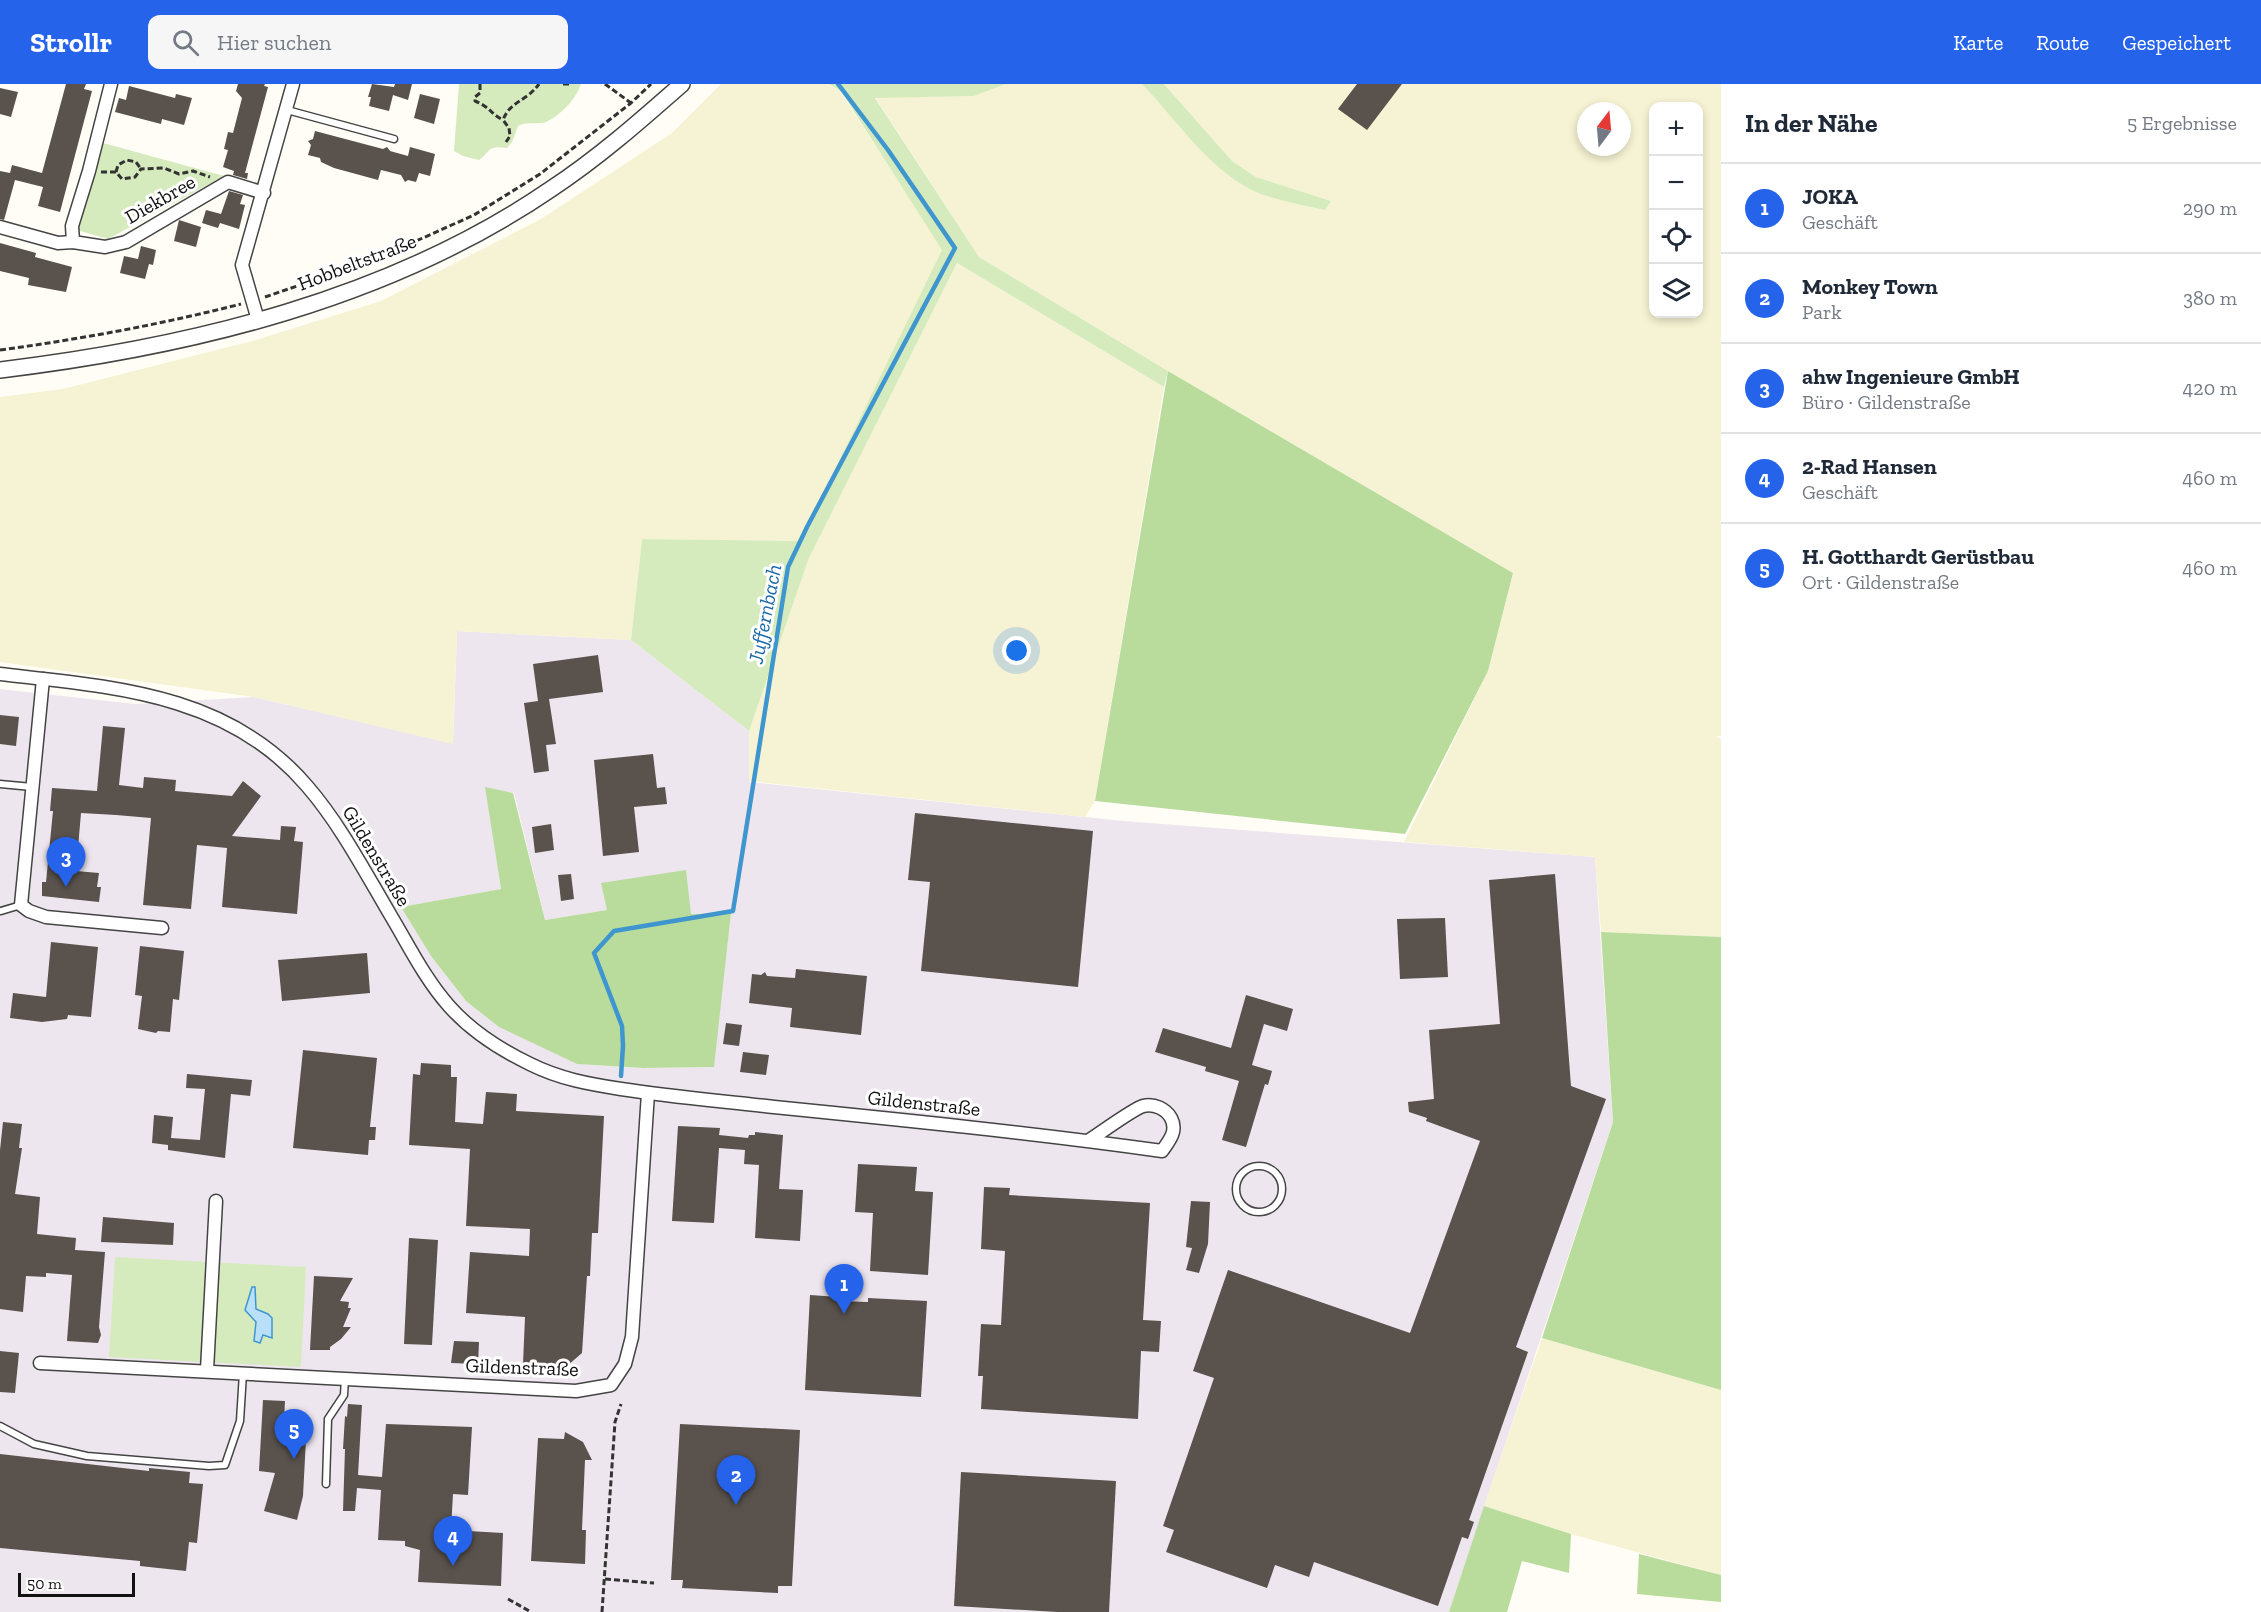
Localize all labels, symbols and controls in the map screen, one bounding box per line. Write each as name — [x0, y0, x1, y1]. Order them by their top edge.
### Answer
search box — [148, 15, 568, 69]
text: Strollr — [30, 26, 112, 59]
icon: search — [169, 26, 202, 59]
text: Hier suchen — [217, 29, 331, 56]
text: Karte — [1953, 30, 2003, 55]
text: Route — [2036, 30, 2089, 55]
text: Gespeichert — [2122, 30, 2231, 55]
north arrow — [1577, 102, 1631, 156]
map controls — [1649, 102, 1703, 318]
button: + — [1649, 102, 1703, 156]
text: In der Nähe — [1745, 107, 1877, 139]
text: 5 Ergebnisse — [2127, 111, 2237, 135]
button: − — [1649, 156, 1703, 210]
street label: Diekbree — [120, 169, 200, 229]
text: JOKA — [1802, 183, 1858, 210]
text: 1 — [1760, 196, 1769, 220]
text: 290 m — [2183, 196, 2237, 220]
button: locate — [1649, 210, 1703, 264]
text: Geschäft — [1802, 210, 1878, 234]
street label: Hobbeltstraße — [294, 228, 420, 296]
button: layers — [1649, 264, 1703, 318]
text: Monkey Town — [1802, 273, 1938, 300]
text: 2 — [1759, 286, 1770, 310]
text: 380 m — [2183, 286, 2237, 310]
text: Park — [1802, 300, 1842, 324]
text: ahw Ingenieure GmbH — [1802, 363, 2020, 390]
text: 3 — [1759, 376, 1770, 400]
text: 420 m — [2183, 376, 2237, 400]
text: Büro · Gildenstraße — [1802, 390, 1971, 414]
text: 2-Rad Hansen — [1802, 453, 1937, 480]
text: 4 — [1759, 466, 1770, 490]
text: 460 m — [2182, 466, 2237, 490]
text: Geschäft — [1802, 480, 1878, 504]
text: H. Gotthardt Gerüstbau — [1802, 543, 2034, 570]
text: 5 — [1759, 556, 1770, 580]
text: 460 m — [2182, 556, 2237, 580]
water label: Juffernbach — [742, 562, 786, 667]
text: Ort · Gildenstraße — [1802, 570, 1959, 594]
your location — [1002, 636, 1031, 665]
street label: Gildenstraße — [338, 801, 416, 911]
pin: 3 — [46, 838, 86, 887]
street label: Gildenstraße — [866, 1085, 982, 1121]
pin: 1 — [824, 1264, 864, 1314]
street label: Gildenstraße — [465, 1353, 579, 1381]
pin: 5 — [274, 1410, 314, 1459]
pin: 2 — [716, 1456, 756, 1505]
pin: 4 — [434, 1516, 472, 1566]
scale bar — [18, 1570, 135, 1598]
text: 50 m — [27, 1574, 62, 1593]

